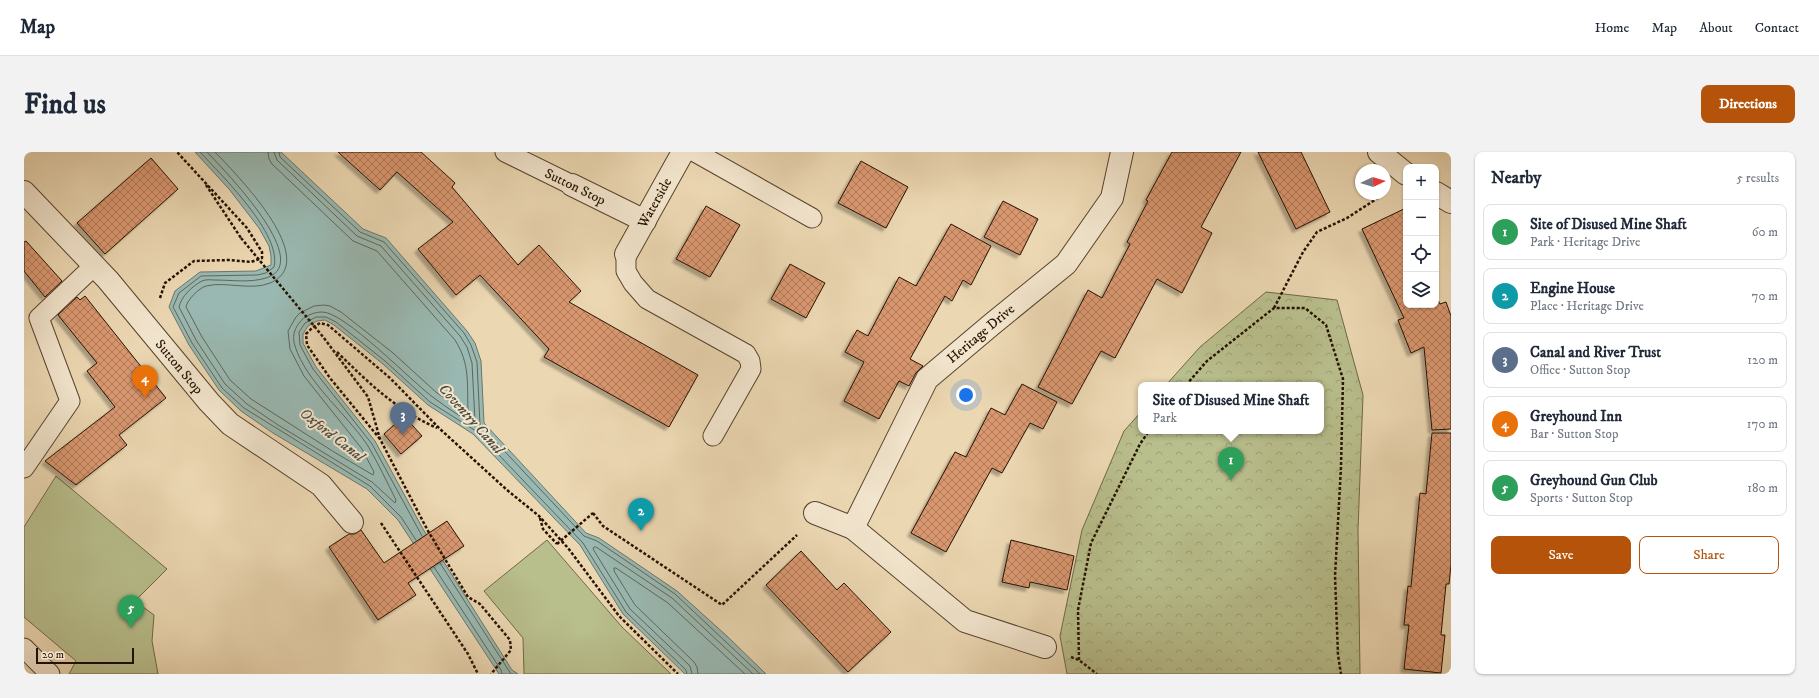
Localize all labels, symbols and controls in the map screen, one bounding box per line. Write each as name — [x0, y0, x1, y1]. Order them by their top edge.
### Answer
text: Map — [20, 16, 55, 39]
text: Home — [1595, 19, 1629, 37]
text: Map — [1651, 19, 1677, 37]
text: About — [1699, 19, 1733, 37]
text: Contact — [1755, 19, 1799, 37]
button: Directions — [1701, 85, 1795, 123]
text: Find us — [24, 87, 106, 122]
street label: Sutton Stop — [541, 164, 609, 210]
north arrow — [1355, 164, 1391, 200]
map controls — [1403, 164, 1439, 308]
button: + — [1403, 164, 1439, 200]
text: Nearby — [1491, 167, 1541, 189]
text: 5 results — [1737, 170, 1779, 186]
street label: Waterside — [633, 175, 676, 232]
button: − — [1403, 200, 1439, 236]
text: Site of Disused Mine Shaft — [1530, 215, 1687, 234]
text: 1 — [1503, 224, 1507, 240]
text: 60 m — [1752, 224, 1778, 240]
text: Park · Heritage Drive — [1530, 234, 1640, 250]
button: locate — [1403, 236, 1439, 272]
button: layers — [1403, 272, 1439, 308]
text: Engine House — [1530, 279, 1615, 298]
text: 2 — [1502, 288, 1508, 304]
text: 70 m — [1752, 288, 1778, 304]
text: Place · Heritage Drive — [1530, 298, 1644, 314]
street label: Heritage Drive — [943, 300, 1019, 368]
street label: Sutton Stop — [151, 336, 207, 398]
text: Canal and River Trust — [1530, 343, 1661, 362]
text: 3 — [1503, 352, 1507, 368]
text: 120 m — [1747, 352, 1778, 368]
text: Office · Sutton Stop — [1530, 362, 1630, 378]
pin: 4 — [132, 365, 158, 398]
water label: Coventry Canal — [434, 380, 509, 460]
popup — [1138, 382, 1324, 434]
your location — [956, 385, 976, 405]
text: Site of Disused Mine Shaft — [1153, 391, 1309, 410]
pin: 3 — [390, 402, 416, 435]
water label: Oxford Canal — [296, 404, 370, 467]
text: Greyhound Inn — [1530, 407, 1622, 426]
text: Park — [1153, 410, 1177, 426]
text: 4 — [1501, 416, 1509, 432]
text: 170 m — [1747, 416, 1778, 432]
text: Bar · Sutton Stop — [1530, 426, 1618, 442]
pin: 1 — [1218, 447, 1244, 480]
text: Greyhound Gun Club — [1530, 471, 1658, 490]
text: 5 — [1502, 480, 1508, 496]
text: 180 m — [1747, 480, 1778, 496]
text: Sports · Sutton Stop — [1530, 490, 1633, 506]
pin: 2 — [628, 498, 654, 531]
button: Save — [1491, 536, 1631, 574]
button: Share — [1639, 536, 1779, 574]
pin: 5 — [118, 595, 144, 628]
scale bar — [36, 646, 134, 665]
text: 20 m — [42, 648, 64, 662]

